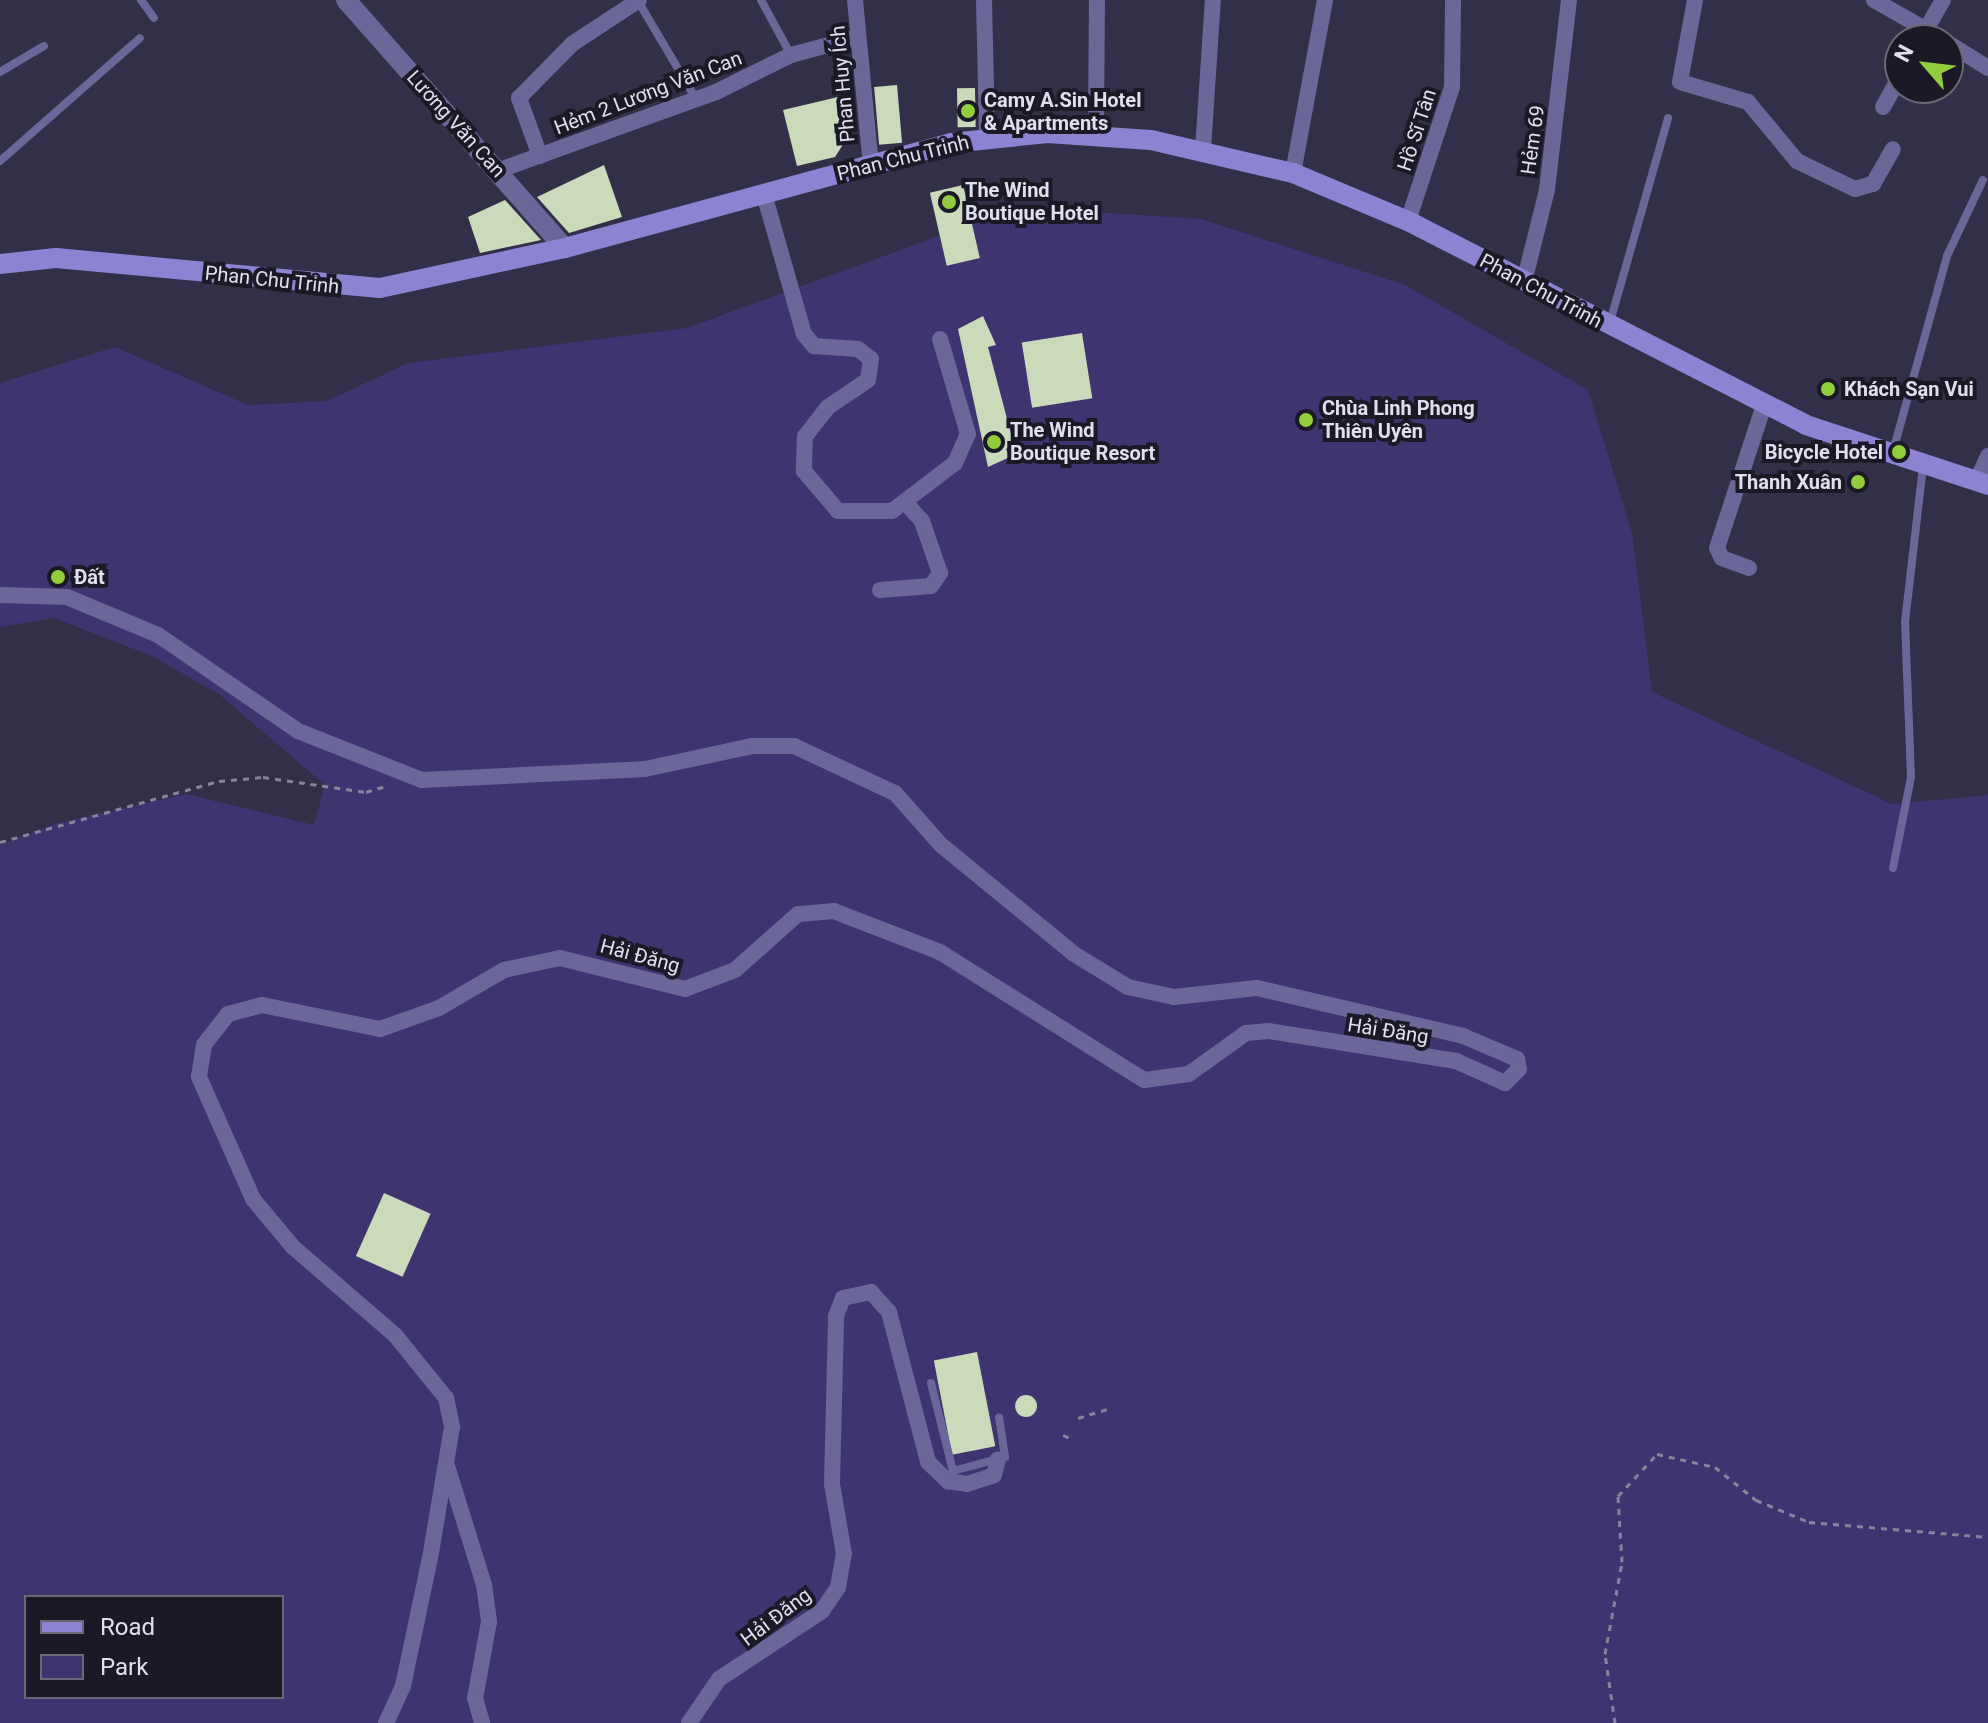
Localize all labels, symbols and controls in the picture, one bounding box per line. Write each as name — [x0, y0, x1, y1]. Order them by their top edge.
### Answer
north arrow — [1884, 24, 1964, 104]
street label: Phan Huy Ích — [826, 25, 860, 143]
text: N — [1889, 41, 1919, 66]
street label: Hẻm 2 Lương Văn Can — [551, 46, 745, 140]
street label: Lương Văn Can — [402, 66, 510, 182]
street label: Hồ Sĩ Tân — [1392, 86, 1442, 174]
place label: Camy A.Sin Hotel & Apartments — [984, 88, 1141, 135]
marker: Camy A.Sin Hotel & Apartments — [959, 102, 977, 120]
street label: Hẻm 69 — [1516, 104, 1550, 176]
street label: Phan Chu Trinh — [834, 130, 972, 186]
place label: The Wind Boutique Hotel — [965, 178, 1099, 225]
marker: The Wind Boutique Hotel — [940, 193, 958, 211]
street label: Phan Chu Trinh — [1476, 249, 1606, 333]
street label: Phan Chu Trinh — [203, 261, 341, 299]
place label: Khách Sạn Vui — [1844, 377, 1974, 401]
marker: Khách Sạn Vui — [1819, 380, 1837, 398]
place label: Chùa Linh Phong Thiên Uyên — [1322, 396, 1475, 443]
marker: Chùa Linh Phong Thiên Uyên — [1297, 411, 1315, 429]
place label: The Wind Boutique Resort — [1010, 418, 1155, 465]
marker: The Wind Boutique Resort — [985, 433, 1003, 451]
place label: Bicycle Hotel — [1765, 440, 1883, 464]
marker: Bicycle Hotel — [1890, 443, 1908, 461]
place label: Thanh Xuân — [1735, 470, 1842, 494]
marker: Thanh Xuân — [1849, 473, 1867, 491]
place label: Đất — [74, 565, 105, 589]
marker: Đất — [49, 568, 67, 586]
street label: Hải Đăng — [598, 934, 682, 978]
street label: Hải Đăng — [1346, 1013, 1430, 1049]
street label: Hải Đăng — [736, 1583, 816, 1651]
legend — [24, 1595, 284, 1699]
text: Road — [100, 1613, 155, 1641]
text: Park — [100, 1653, 148, 1681]

